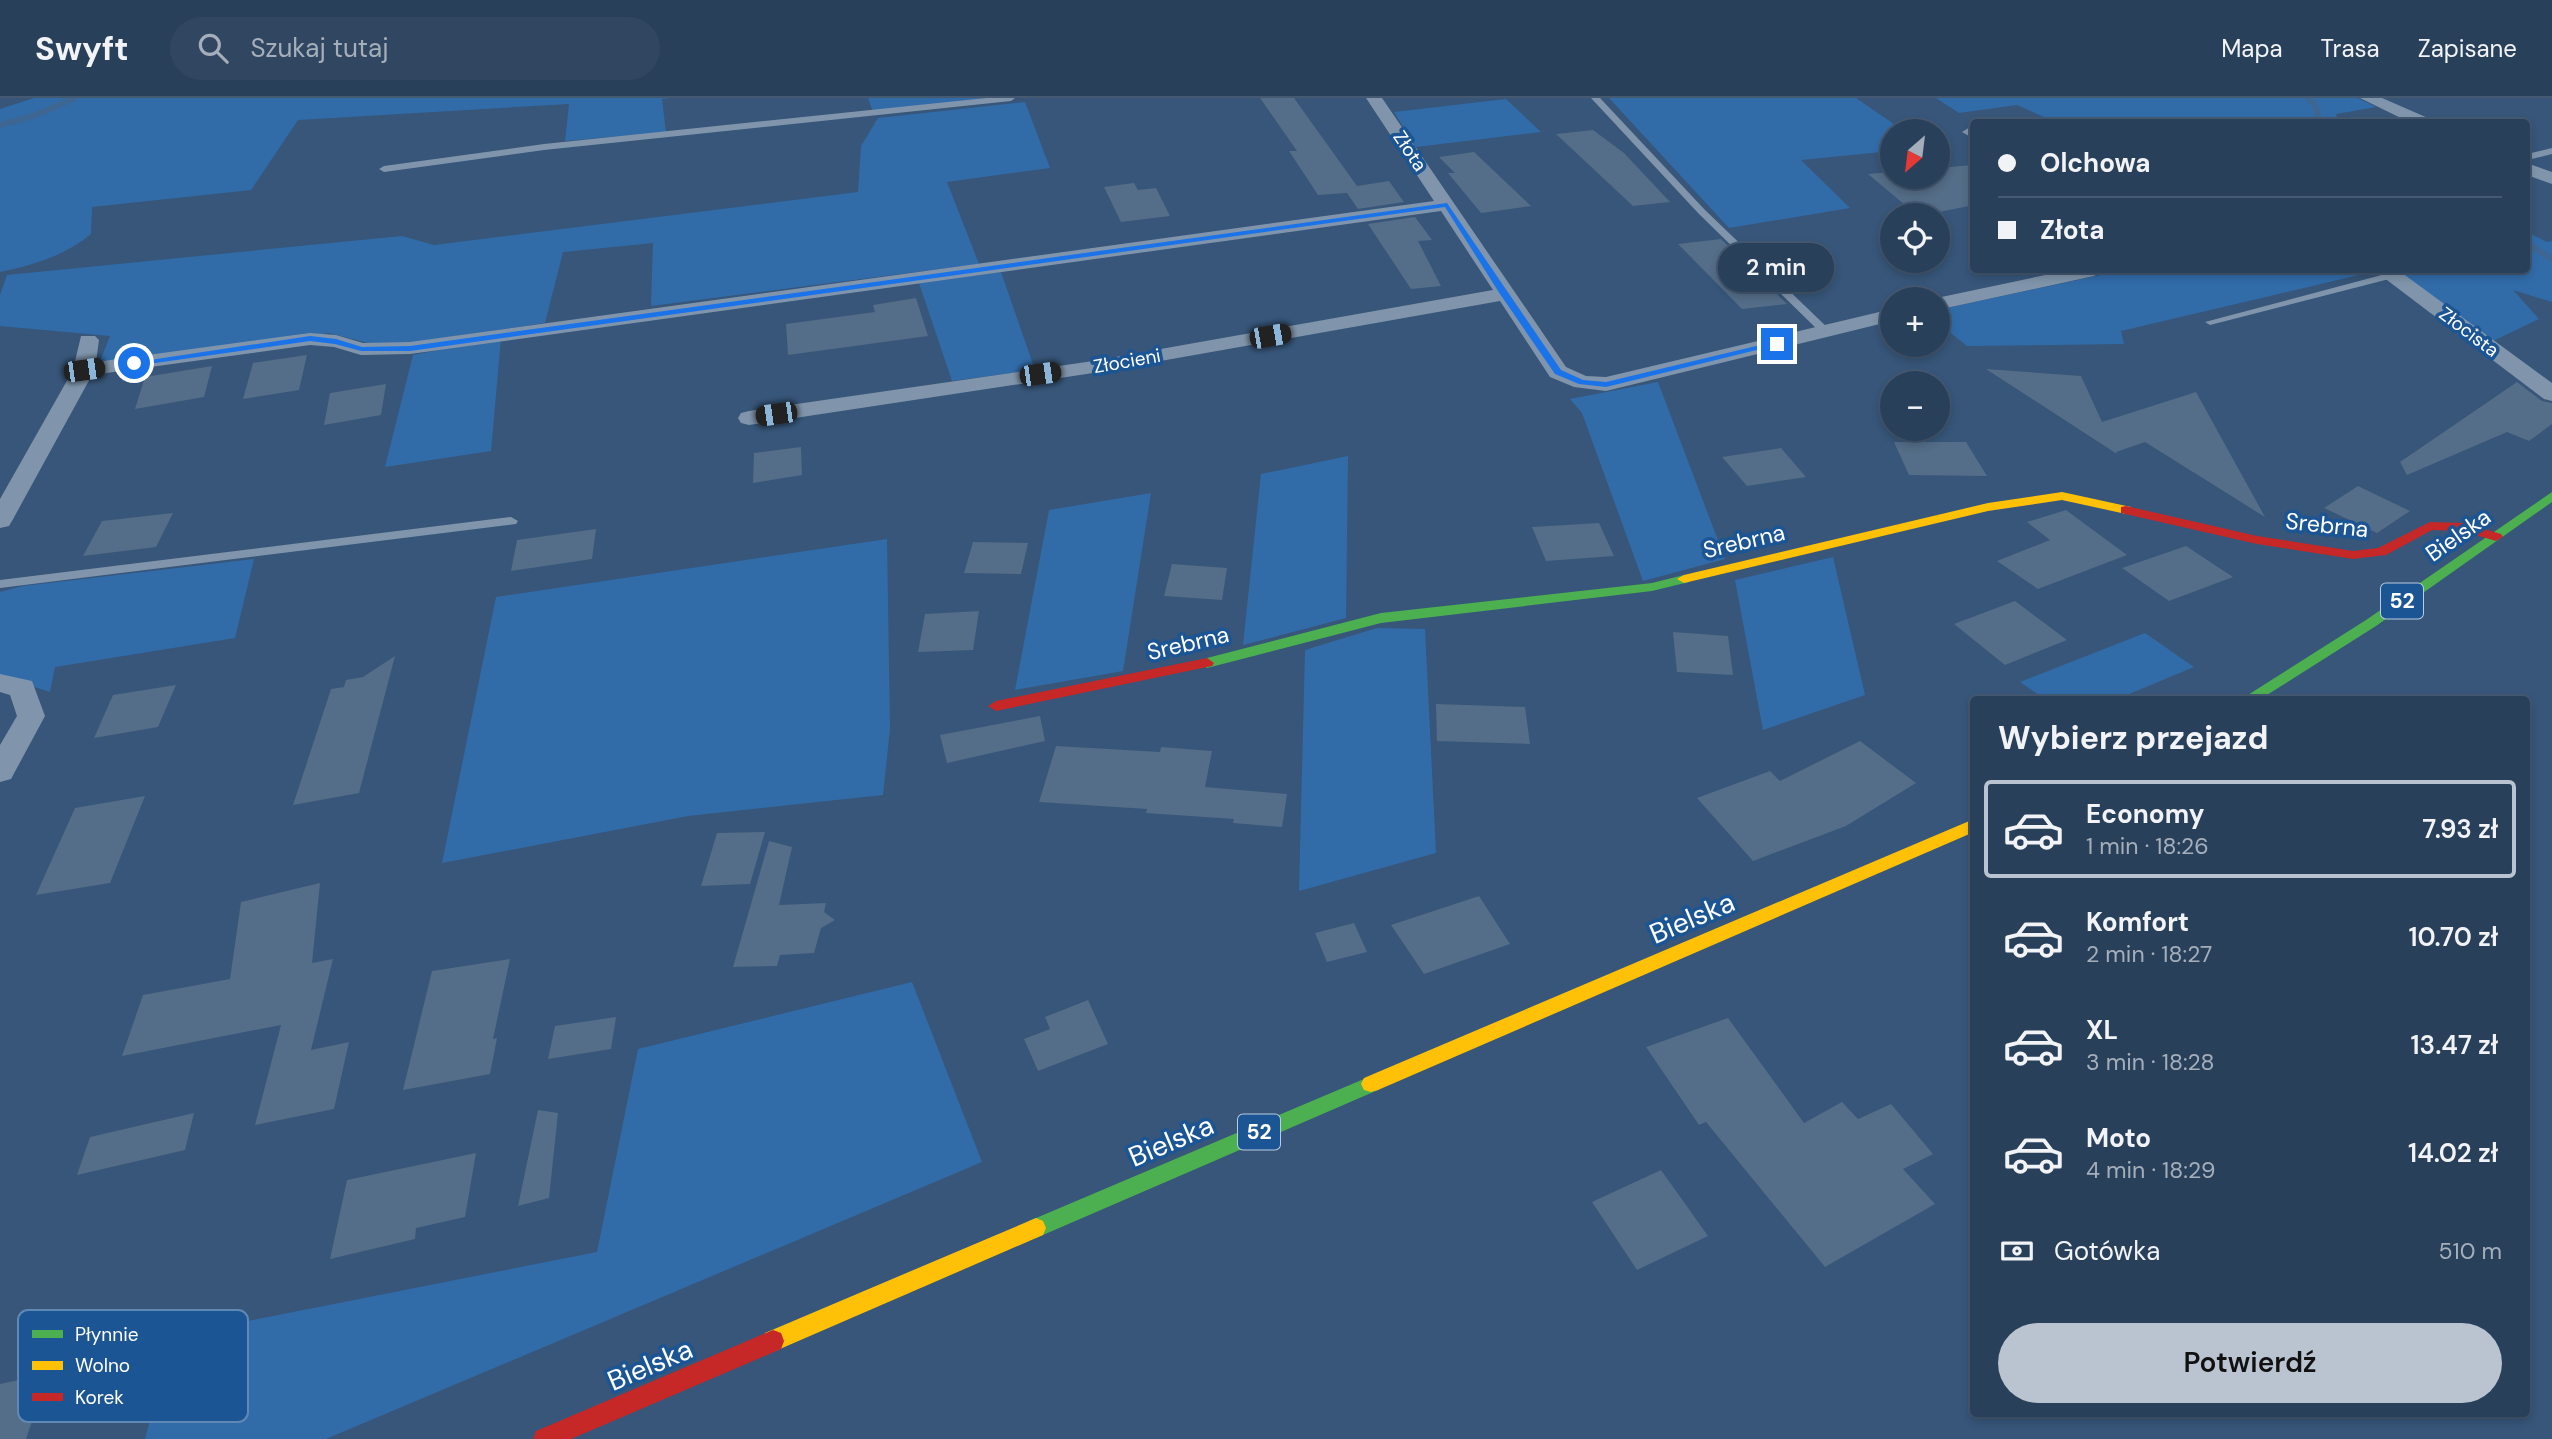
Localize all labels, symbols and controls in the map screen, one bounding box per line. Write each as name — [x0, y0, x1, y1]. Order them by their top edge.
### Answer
search box — [170, 17, 660, 80]
text: Swyft — [35, 27, 128, 70]
icon: search — [194, 29, 232, 67]
text: Szukaj tutaj — [250, 31, 388, 65]
text: Mapa — [2221, 33, 2283, 64]
text: Trasa — [2321, 33, 2380, 64]
text: Zapisane — [2418, 33, 2517, 64]
north arrow — [1880, 119, 1950, 189]
map controls — [1880, 119, 1950, 441]
street label: Złota — [1387, 126, 1433, 176]
text: Olchowa — [2040, 146, 2150, 180]
button: locate — [1880, 203, 1950, 273]
text: Złota — [2040, 213, 2105, 247]
callout: 2 min — [1719, 243, 1835, 292]
text: 2 min — [1746, 252, 1806, 282]
button: + — [1880, 287, 1950, 357]
street label: Złocista — [2434, 301, 2504, 363]
car — [1248, 322, 1293, 350]
route end — [1761, 328, 1793, 360]
street label: Złocieni — [1091, 343, 1163, 379]
route start — [118, 347, 150, 379]
car — [62, 357, 107, 383]
car — [1018, 361, 1063, 387]
button: − — [1880, 371, 1950, 441]
car — [754, 401, 799, 427]
street label: Bielska — [2419, 502, 2497, 568]
street label: Srebrna — [2284, 506, 2370, 544]
street label: Srebrna — [1700, 517, 1788, 565]
road number: 52 — [2381, 584, 2423, 618]
street label: Srebrna — [1144, 619, 1232, 667]
text: Wybierz przejazd — [1998, 717, 2268, 759]
text: Economy — [2086, 797, 2204, 831]
icon: car — [2002, 798, 2065, 861]
text: 7.93 zł — [2422, 812, 2498, 846]
text: 1 min · 18:26 — [2086, 831, 2209, 861]
street label: Bielska — [1644, 884, 1740, 952]
text: Komfort — [2086, 905, 2189, 939]
icon: car — [2002, 906, 2065, 969]
text: 10.70 zł — [2408, 920, 2498, 954]
text: 2 min · 18:27 — [2086, 939, 2212, 969]
text: XL — [2086, 1013, 2118, 1047]
icon: car — [2002, 1014, 2065, 1077]
text: 13.47 zł — [2411, 1028, 2498, 1062]
text: 3 min · 18:28 — [2086, 1047, 2214, 1077]
street label: Bielska — [1123, 1107, 1219, 1175]
road number: 52 — [1238, 1114, 1280, 1150]
text: Moto — [2086, 1121, 2151, 1155]
icon: car — [2002, 1122, 2065, 1185]
text: 14.02 zł — [2408, 1136, 2498, 1170]
text: 4 min · 18:29 — [2086, 1155, 2215, 1185]
icon: cash — [1998, 1232, 2036, 1270]
text: Gotówka — [2054, 1234, 2160, 1268]
text: 510 m — [2438, 1236, 2502, 1266]
legend — [18, 1310, 248, 1422]
text: Płynnie — [75, 1322, 139, 1347]
button: Potwierdź — [1998, 1323, 2502, 1403]
street label: Bielska — [602, 1331, 698, 1399]
text: Wolno — [75, 1353, 130, 1378]
text: Korek — [75, 1385, 124, 1410]

